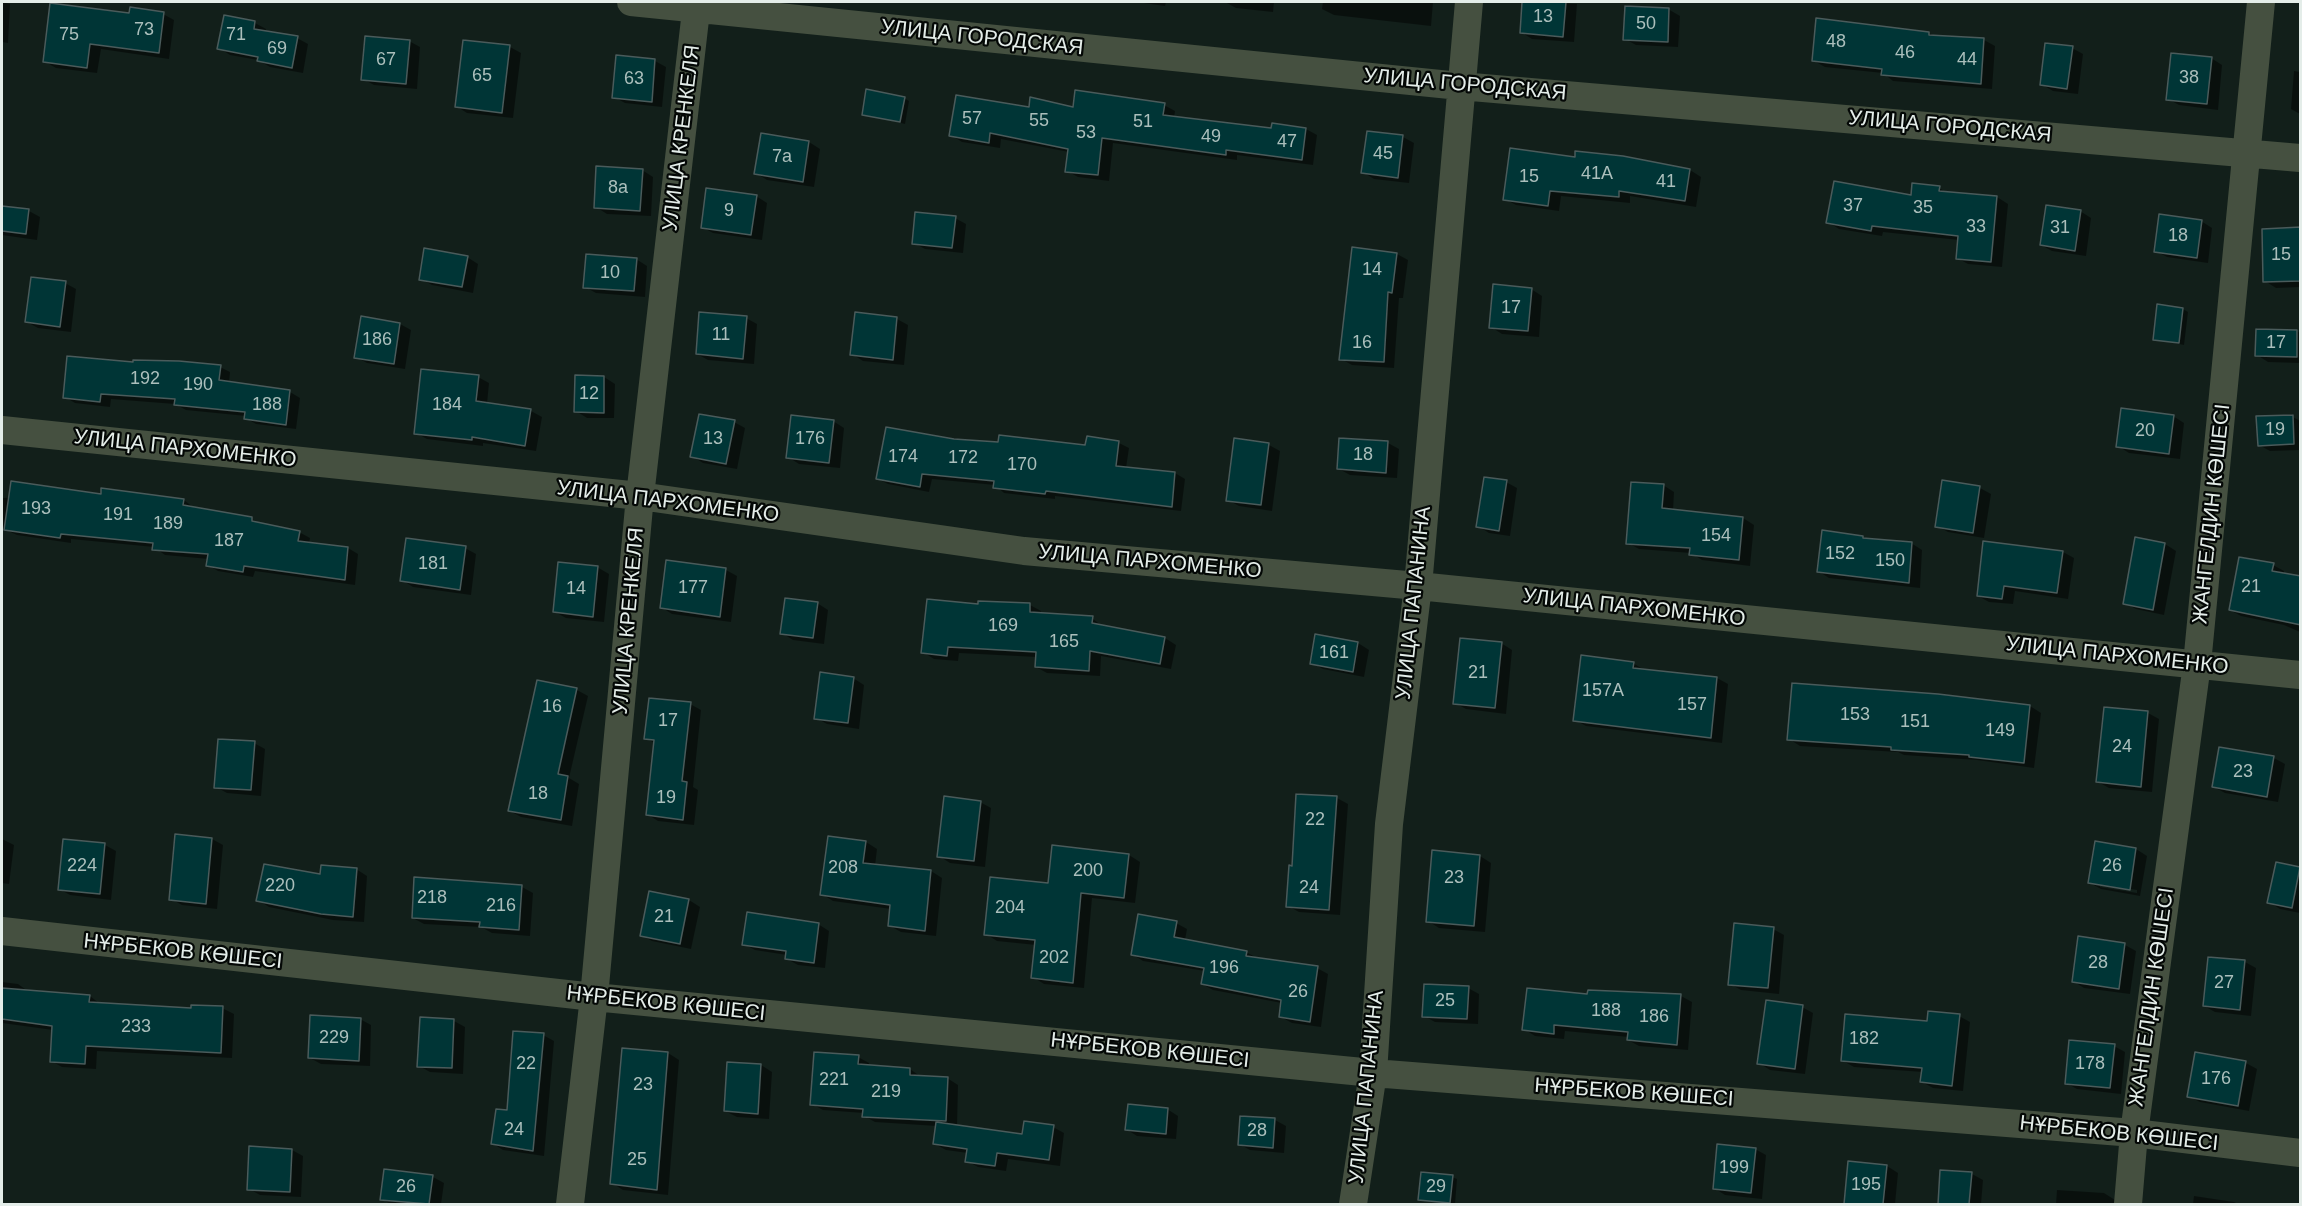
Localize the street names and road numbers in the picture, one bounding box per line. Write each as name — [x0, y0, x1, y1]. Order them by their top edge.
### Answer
street label: УЛИЦА ГОРОДСКАЯ — [879, 15, 1085, 61]
street label: УЛИЦА КРЕНКЕЛЯ — [658, 43, 706, 233]
street label: УЛИЦА ГОРОДСКАЯ — [1362, 64, 1568, 106]
street label: УЛИЦА ГОРОДСКАЯ — [1847, 106, 2053, 148]
street label: ЖАНГЕЛДИН КӨШЕСІ — [2188, 403, 2236, 625]
street label: УЛИЦА ПАРХОМЕНКО — [72, 425, 298, 473]
street label: УЛИЦА ПАРХОМЕНКО — [555, 476, 781, 528]
street label: УЛИЦА ПАПАНИНА — [1391, 505, 1437, 701]
street label: УЛИЦА КРЕНКЕЛЯ — [608, 527, 650, 715]
street label: УЛИЦА ПАРХОМЕНКО — [1037, 540, 1263, 584]
street label: УЛИЦА ПАРХОМЕНКО — [1521, 584, 1747, 632]
street label: УЛИЦА ПАРХОМЕНКО — [2004, 632, 2230, 680]
street label: ЖАНГЕЛДИН КӨШЕСІ — [2124, 886, 2180, 1108]
street label: НҰРБЕКОВ КӨШЕСІ — [82, 929, 284, 975]
street label: НҰРБЕКОВ КӨШЕСІ — [565, 981, 767, 1027]
street label: УЛИЦА ПАПАНИНА — [1344, 989, 1390, 1185]
street label: НҰРБЕКОВ КӨШЕСІ — [1049, 1028, 1251, 1074]
street label: НҰРБЕКОВ КӨШЕСІ — [1534, 1073, 1734, 1113]
street label: НҰРБЕКОВ КӨШЕСІ — [2018, 1111, 2220, 1157]

